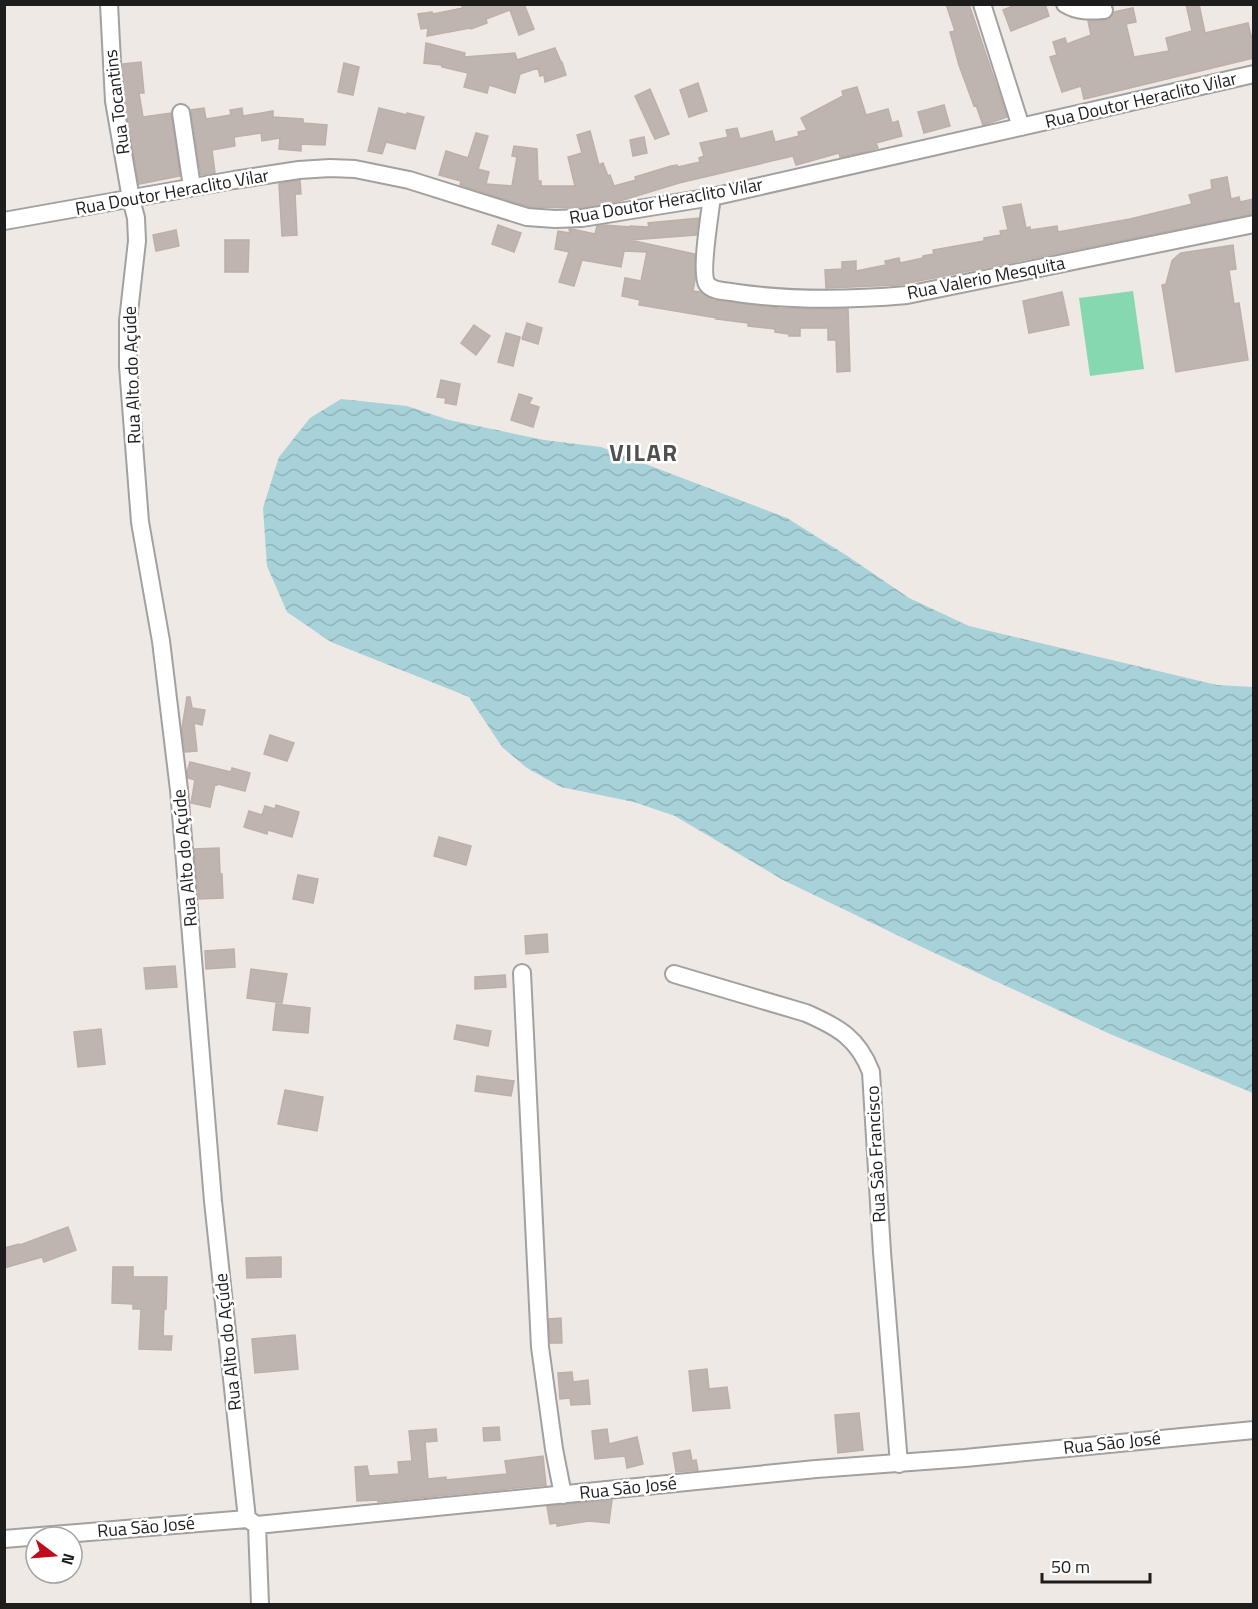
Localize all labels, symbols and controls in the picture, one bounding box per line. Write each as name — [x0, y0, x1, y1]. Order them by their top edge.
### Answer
street label: Rua Tocantins — [97, 48, 136, 156]
street label: Rua Doutor Heraclito Vilar — [1042, 64, 1240, 135]
street label: Rua Doutor Heraclito Vilar — [73, 161, 271, 222]
street label: Rua Doutor Heraclito Vilar — [567, 170, 765, 231]
street label: Rua Valerio Mesquita — [905, 249, 1067, 306]
street label: Rua Alto do Açúde — [116, 306, 147, 444]
district label: VILAR — [609, 434, 679, 470]
street label: Rua Alto do Açúde — [165, 788, 204, 928]
street label: Rua Sâo Francisco — [858, 1085, 893, 1223]
street label: Rua Alto do Açúde — [207, 1272, 248, 1412]
street label: Rua São José — [1062, 1424, 1162, 1461]
street label: Rua São José — [578, 1469, 678, 1506]
street label: Rua São José — [96, 1509, 196, 1544]
north arrow — [24, 1525, 84, 1585]
scale bar — [1042, 1546, 1150, 1584]
text: N — [55, 1550, 81, 1568]
text: 50 m — [1051, 1553, 1090, 1580]

